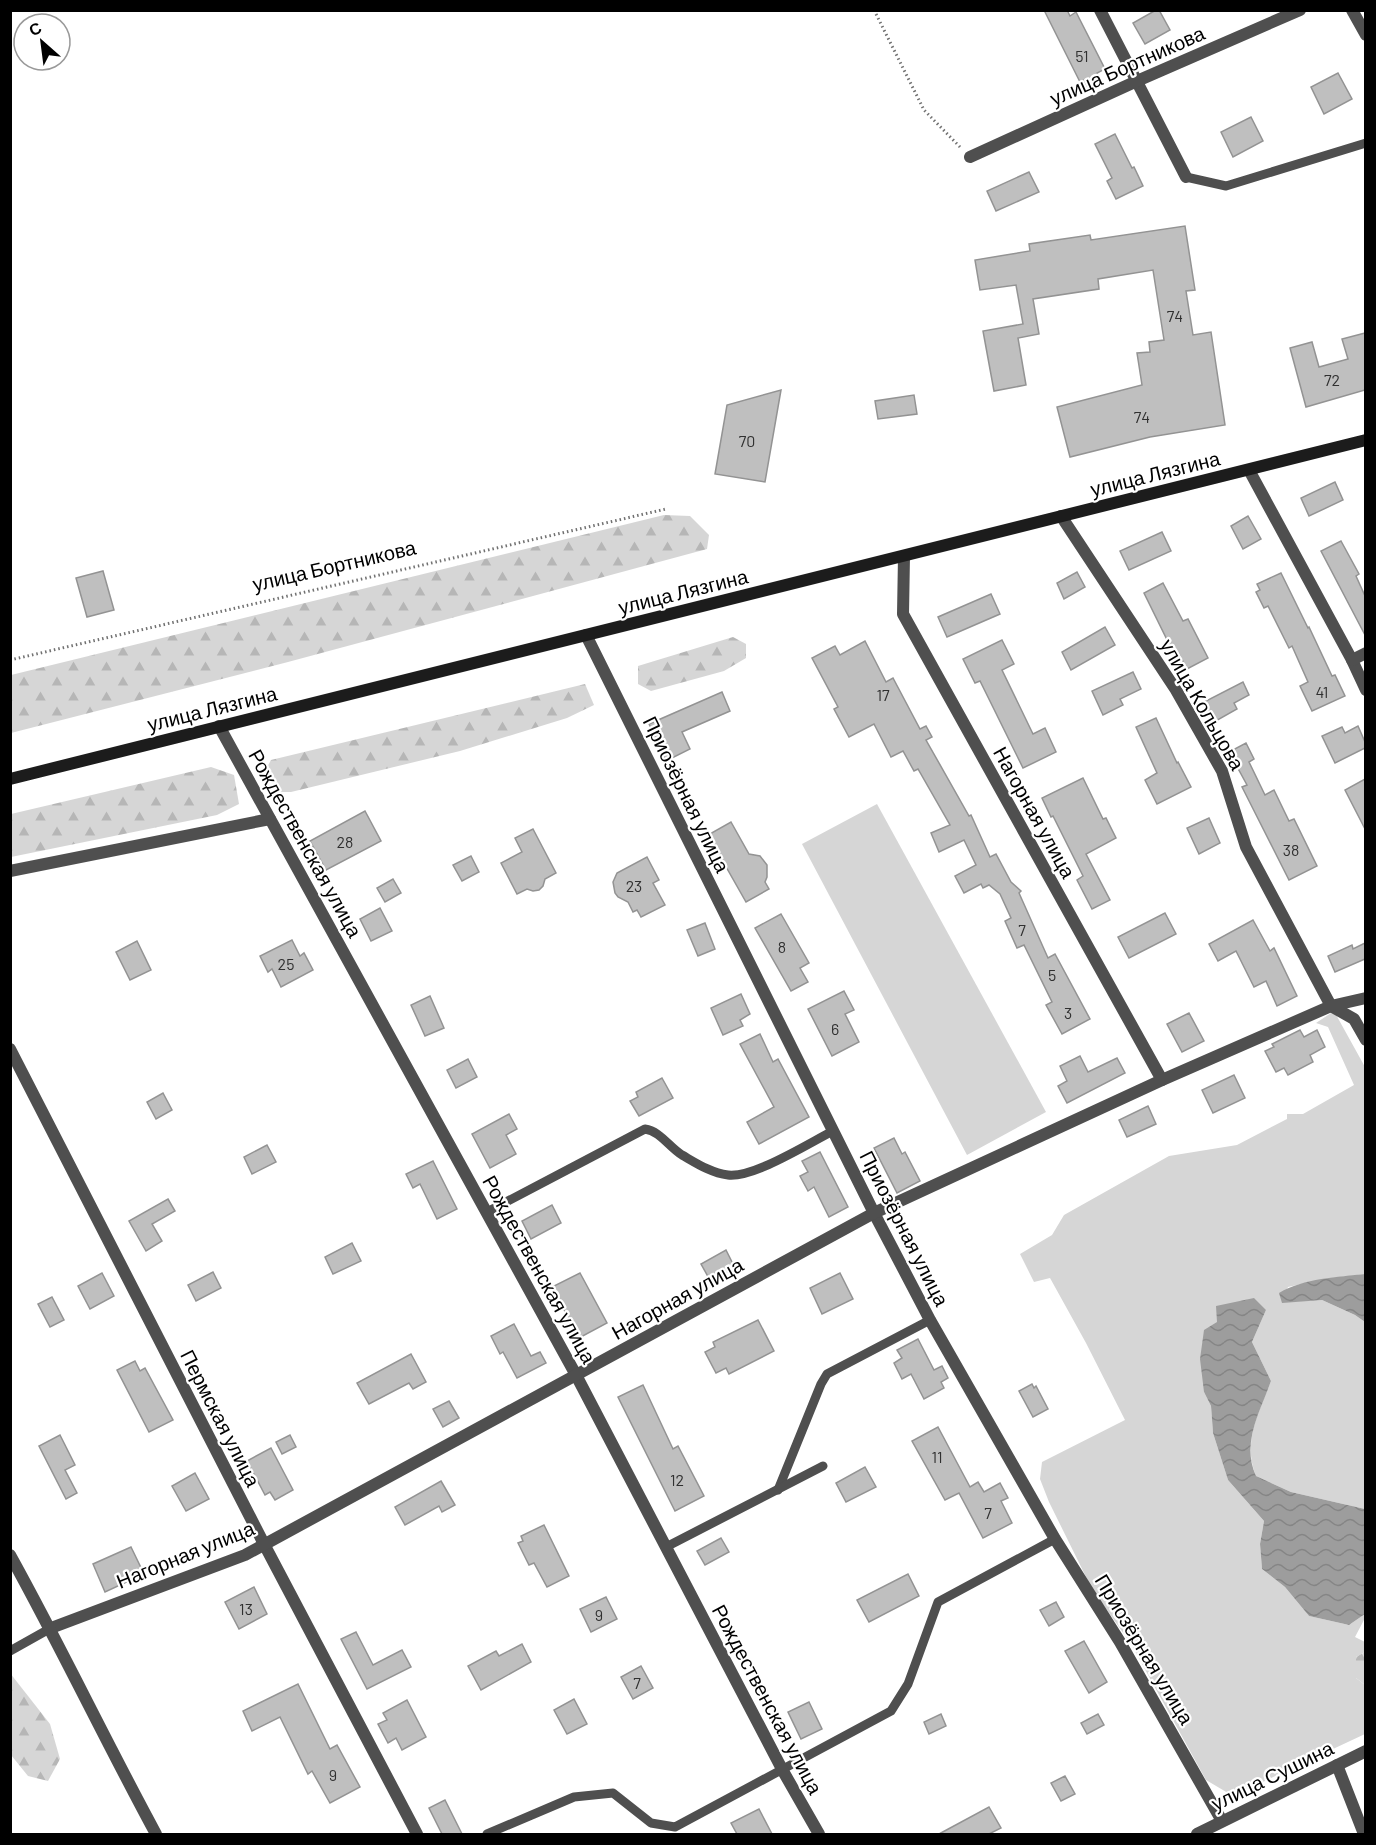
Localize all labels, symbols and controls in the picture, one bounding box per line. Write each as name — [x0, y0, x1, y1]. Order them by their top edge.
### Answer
north arrow — [12, 12, 72, 72]
text: С — [25, 17, 45, 39]
street label: улица Бортникова — [1046, 20, 1209, 110]
house number: 51 — [1075, 46, 1089, 65]
house number: 74 — [1167, 306, 1183, 325]
house number: 72 — [1324, 370, 1340, 389]
house number: 74 — [1134, 407, 1150, 426]
house number: 70 — [739, 431, 755, 450]
street label: улица Лязгина — [1088, 445, 1223, 501]
street label: улица Бортникова — [250, 534, 419, 595]
street label: улица Лязгина — [616, 563, 751, 619]
street label: улица Кольцова — [1156, 634, 1251, 775]
street label: улица Лязгина — [145, 680, 280, 736]
house number: 41 — [1316, 682, 1328, 701]
house number: 17 — [876, 685, 890, 704]
street label: Приозёрная улица — [639, 712, 736, 877]
street label: Нагорная улица — [989, 742, 1081, 883]
street label: Рождественская улица — [244, 745, 368, 942]
house number: 28 — [337, 832, 353, 851]
house number: 38 — [1283, 840, 1299, 859]
house number: 23 — [626, 876, 642, 895]
house number: 7 — [1018, 920, 1026, 939]
house number: 8 — [778, 937, 786, 956]
house number: 25 — [278, 954, 294, 973]
house number: 5 — [1048, 965, 1056, 984]
house number: 3 — [1064, 1003, 1072, 1022]
house number: 6 — [831, 1019, 839, 1038]
street label: Приозёрная улица — [855, 1146, 955, 1310]
street label: Рождественская улица — [478, 1171, 602, 1368]
street label: Нагорная улица — [607, 1252, 748, 1344]
street label: Пермская улица — [176, 1346, 266, 1491]
house number: 11 — [931, 1447, 943, 1466]
house number: 12 — [670, 1470, 684, 1489]
house number: 7 — [984, 1503, 992, 1522]
street label: Нагорная улица — [113, 1515, 258, 1593]
street label: Приозёрная улица — [1091, 1570, 1200, 1729]
house number: 13 — [239, 1599, 253, 1618]
street label: Рождественская улица — [708, 1600, 829, 1799]
house number: 9 — [595, 1605, 603, 1624]
house number: 7 — [633, 1673, 641, 1692]
street label: улица Сушина — [1207, 1735, 1338, 1815]
house number: 9 — [329, 1765, 337, 1784]

